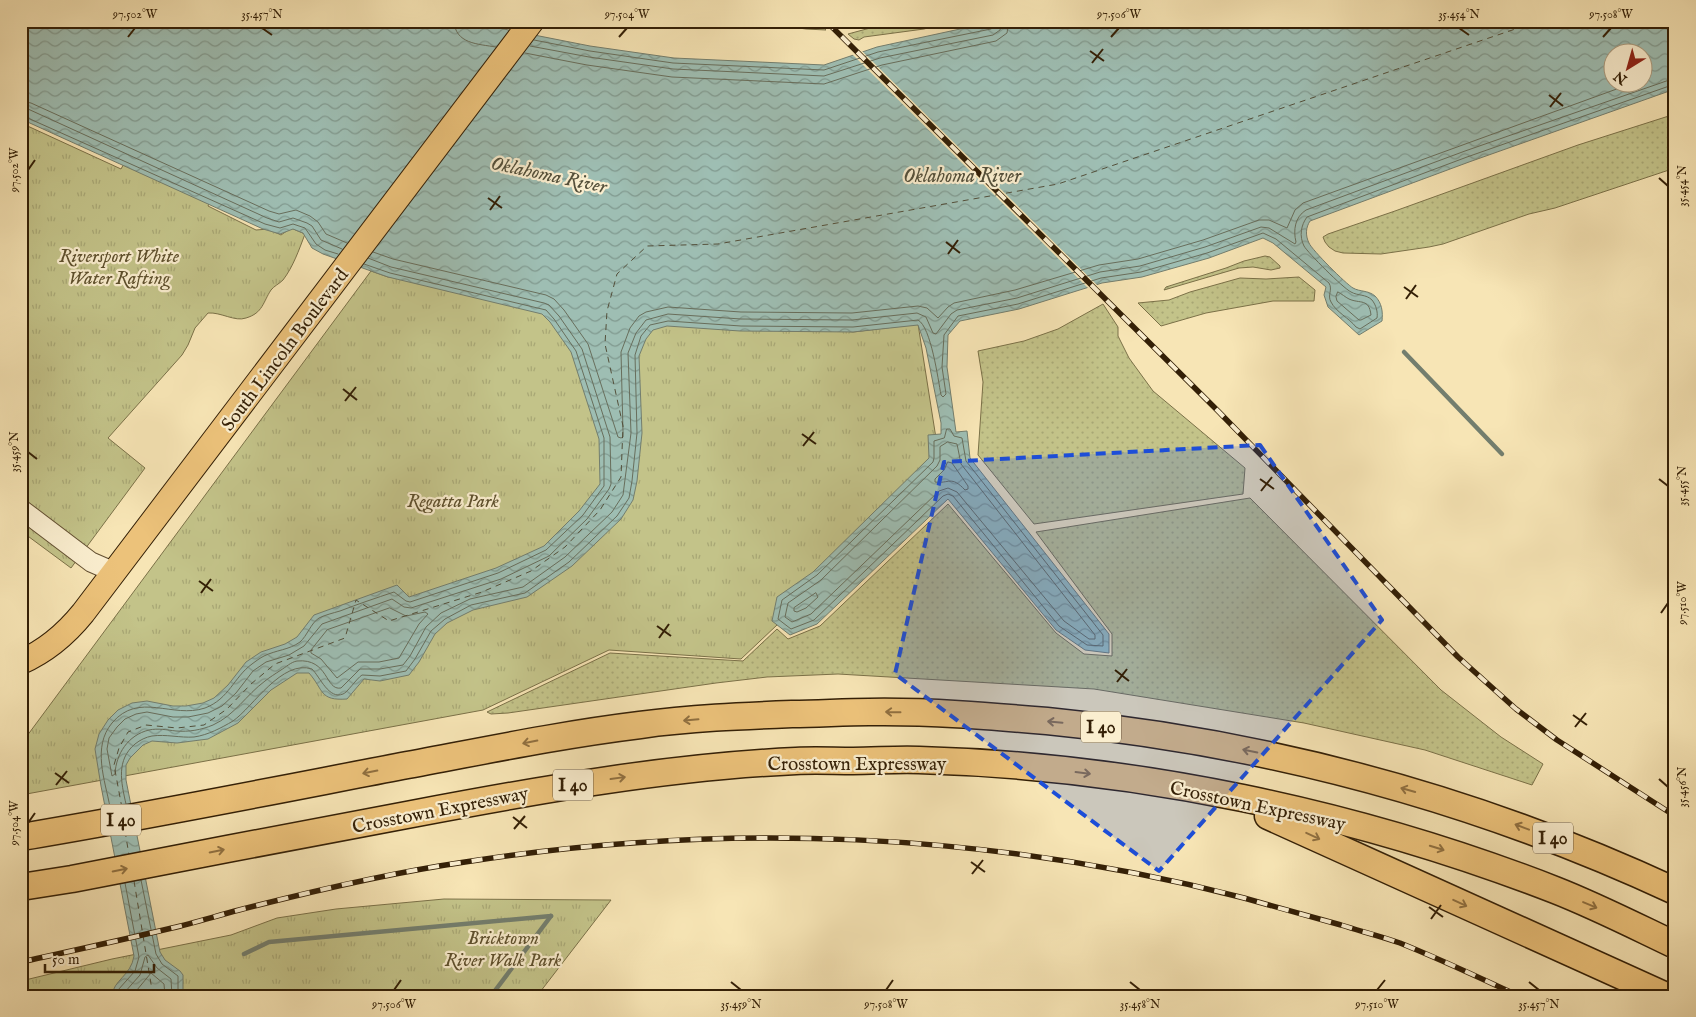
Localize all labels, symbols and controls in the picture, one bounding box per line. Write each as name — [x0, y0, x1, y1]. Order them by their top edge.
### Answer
text: 97.502°W — [112, 7, 158, 22]
text: 35.457°N — [241, 7, 283, 22]
text: 97.504°W — [604, 7, 650, 22]
text: 97.506°W — [1096, 7, 1142, 22]
text: 35.454°N — [1438, 7, 1480, 22]
text: 97.508°W — [1588, 7, 1633, 22]
north arrow — [1604, 42, 1654, 92]
text: N — [1611, 67, 1632, 89]
text: 97.502°W — [7, 147, 22, 193]
water label: Oklahoma River — [489, 151, 610, 200]
water label: Oklahoma River — [903, 164, 1022, 189]
text: 35.454°N — [1675, 165, 1690, 207]
park label: Riversport White Water Rafting — [59, 245, 180, 291]
street label: South Lincoln Boulevard — [217, 264, 355, 436]
text: 35.459°N — [7, 431, 22, 473]
text: 35.455°N — [1675, 465, 1690, 506]
park label: Regatta Park — [407, 490, 499, 514]
text: 97.510°W — [1675, 581, 1690, 626]
one-way arrow — [885, 707, 902, 717]
road number: I 40 — [1081, 712, 1121, 742]
one-way arrow — [683, 716, 699, 725]
one-way arrow — [1047, 717, 1063, 727]
one-way arrow — [522, 738, 538, 747]
one-way arrow — [1243, 746, 1259, 755]
street label: Crosstown Expressway — [768, 753, 947, 777]
text: 35.456°N — [1675, 766, 1690, 807]
one-way arrow — [363, 768, 379, 778]
one-way arrow — [1075, 768, 1091, 778]
road number: I 40 — [553, 770, 593, 800]
one-way arrow — [609, 773, 625, 783]
street label: Crosstown Expressway — [1168, 777, 1348, 837]
street label: Crosstown Expressway — [350, 782, 531, 840]
one-way arrow — [1400, 785, 1416, 795]
text: 97.504°W — [7, 800, 22, 846]
road number: I 40 — [101, 804, 141, 836]
one-way arrow — [1515, 822, 1530, 831]
road number: I 40 — [1533, 822, 1573, 854]
one-way arrow — [1305, 831, 1320, 841]
one-way arrow — [1429, 844, 1445, 854]
one-way arrow — [208, 846, 224, 855]
one-way arrow — [112, 865, 128, 874]
one-way arrow — [1452, 899, 1467, 909]
one-way arrow — [1582, 900, 1597, 910]
park label: Bricktown River Walk Park — [445, 927, 562, 973]
scale bar — [45, 942, 154, 974]
text: 50 m — [52, 950, 80, 969]
text: 97.506°W — [371, 997, 417, 1012]
text: 35.459°N — [720, 997, 762, 1012]
text: 97.508°W — [863, 997, 908, 1012]
text: 35.458°N — [1120, 997, 1161, 1012]
text: 97.510°W — [1354, 997, 1399, 1012]
text: 35.457°N — [1518, 997, 1560, 1012]

